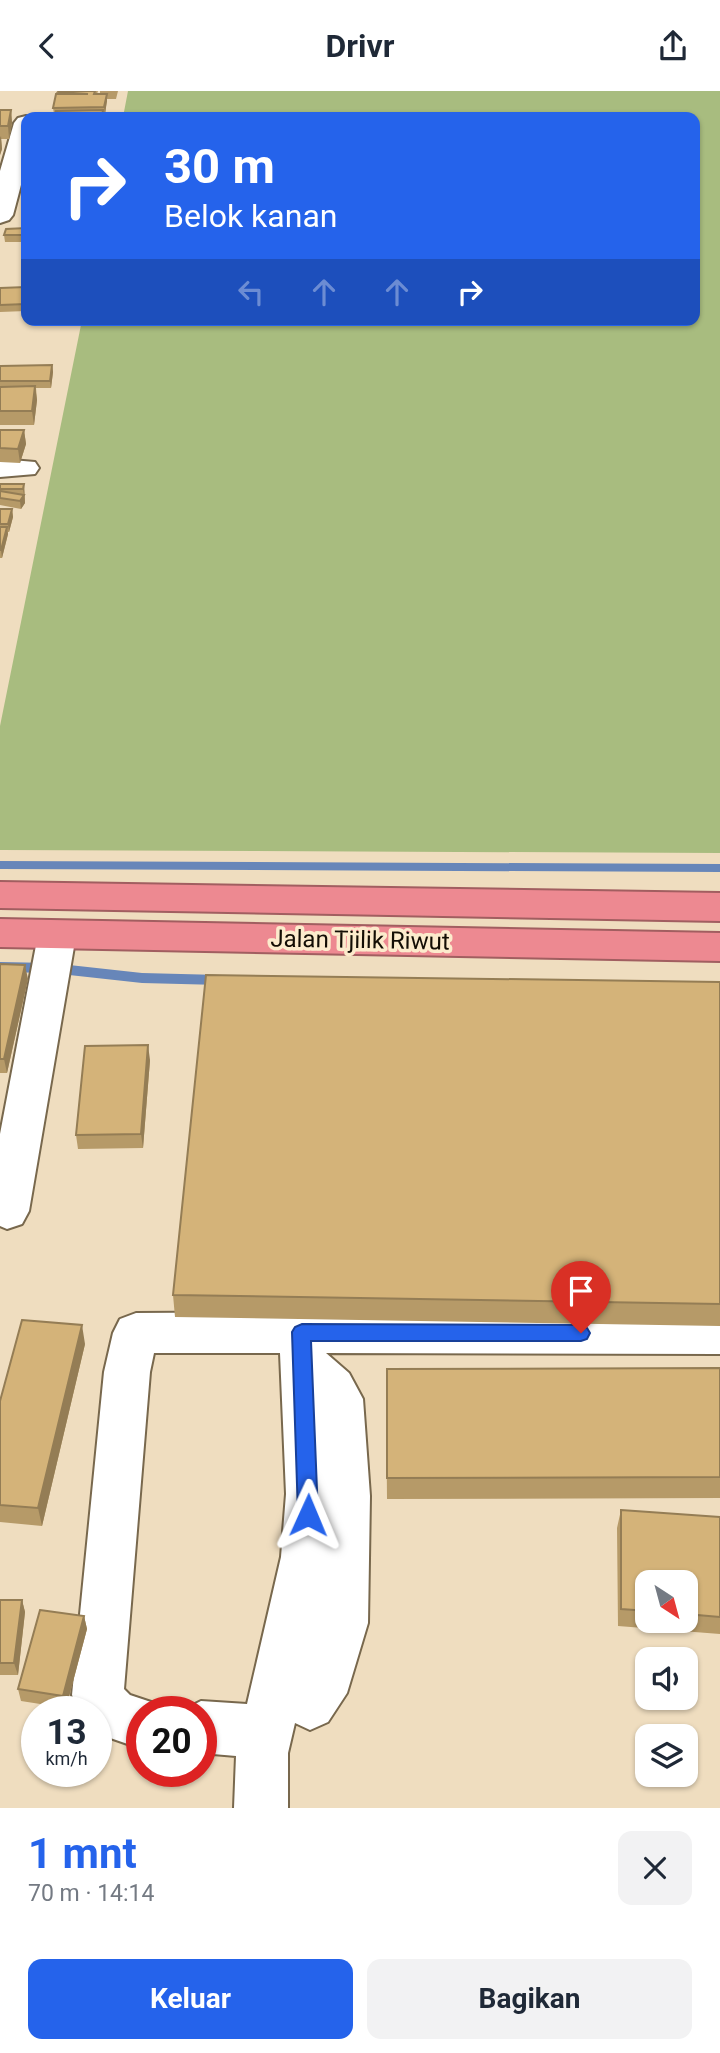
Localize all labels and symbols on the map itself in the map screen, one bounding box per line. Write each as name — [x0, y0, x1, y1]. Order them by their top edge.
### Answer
street label: Jalan Tjilik Riwut — [270, 924, 450, 956]
pin — [551, 1261, 611, 1333]
position arrow — [271, 1478, 345, 1552]
north arrow — [635, 1570, 698, 1633]
speed limit sign: 20 — [126, 1696, 217, 1787]

